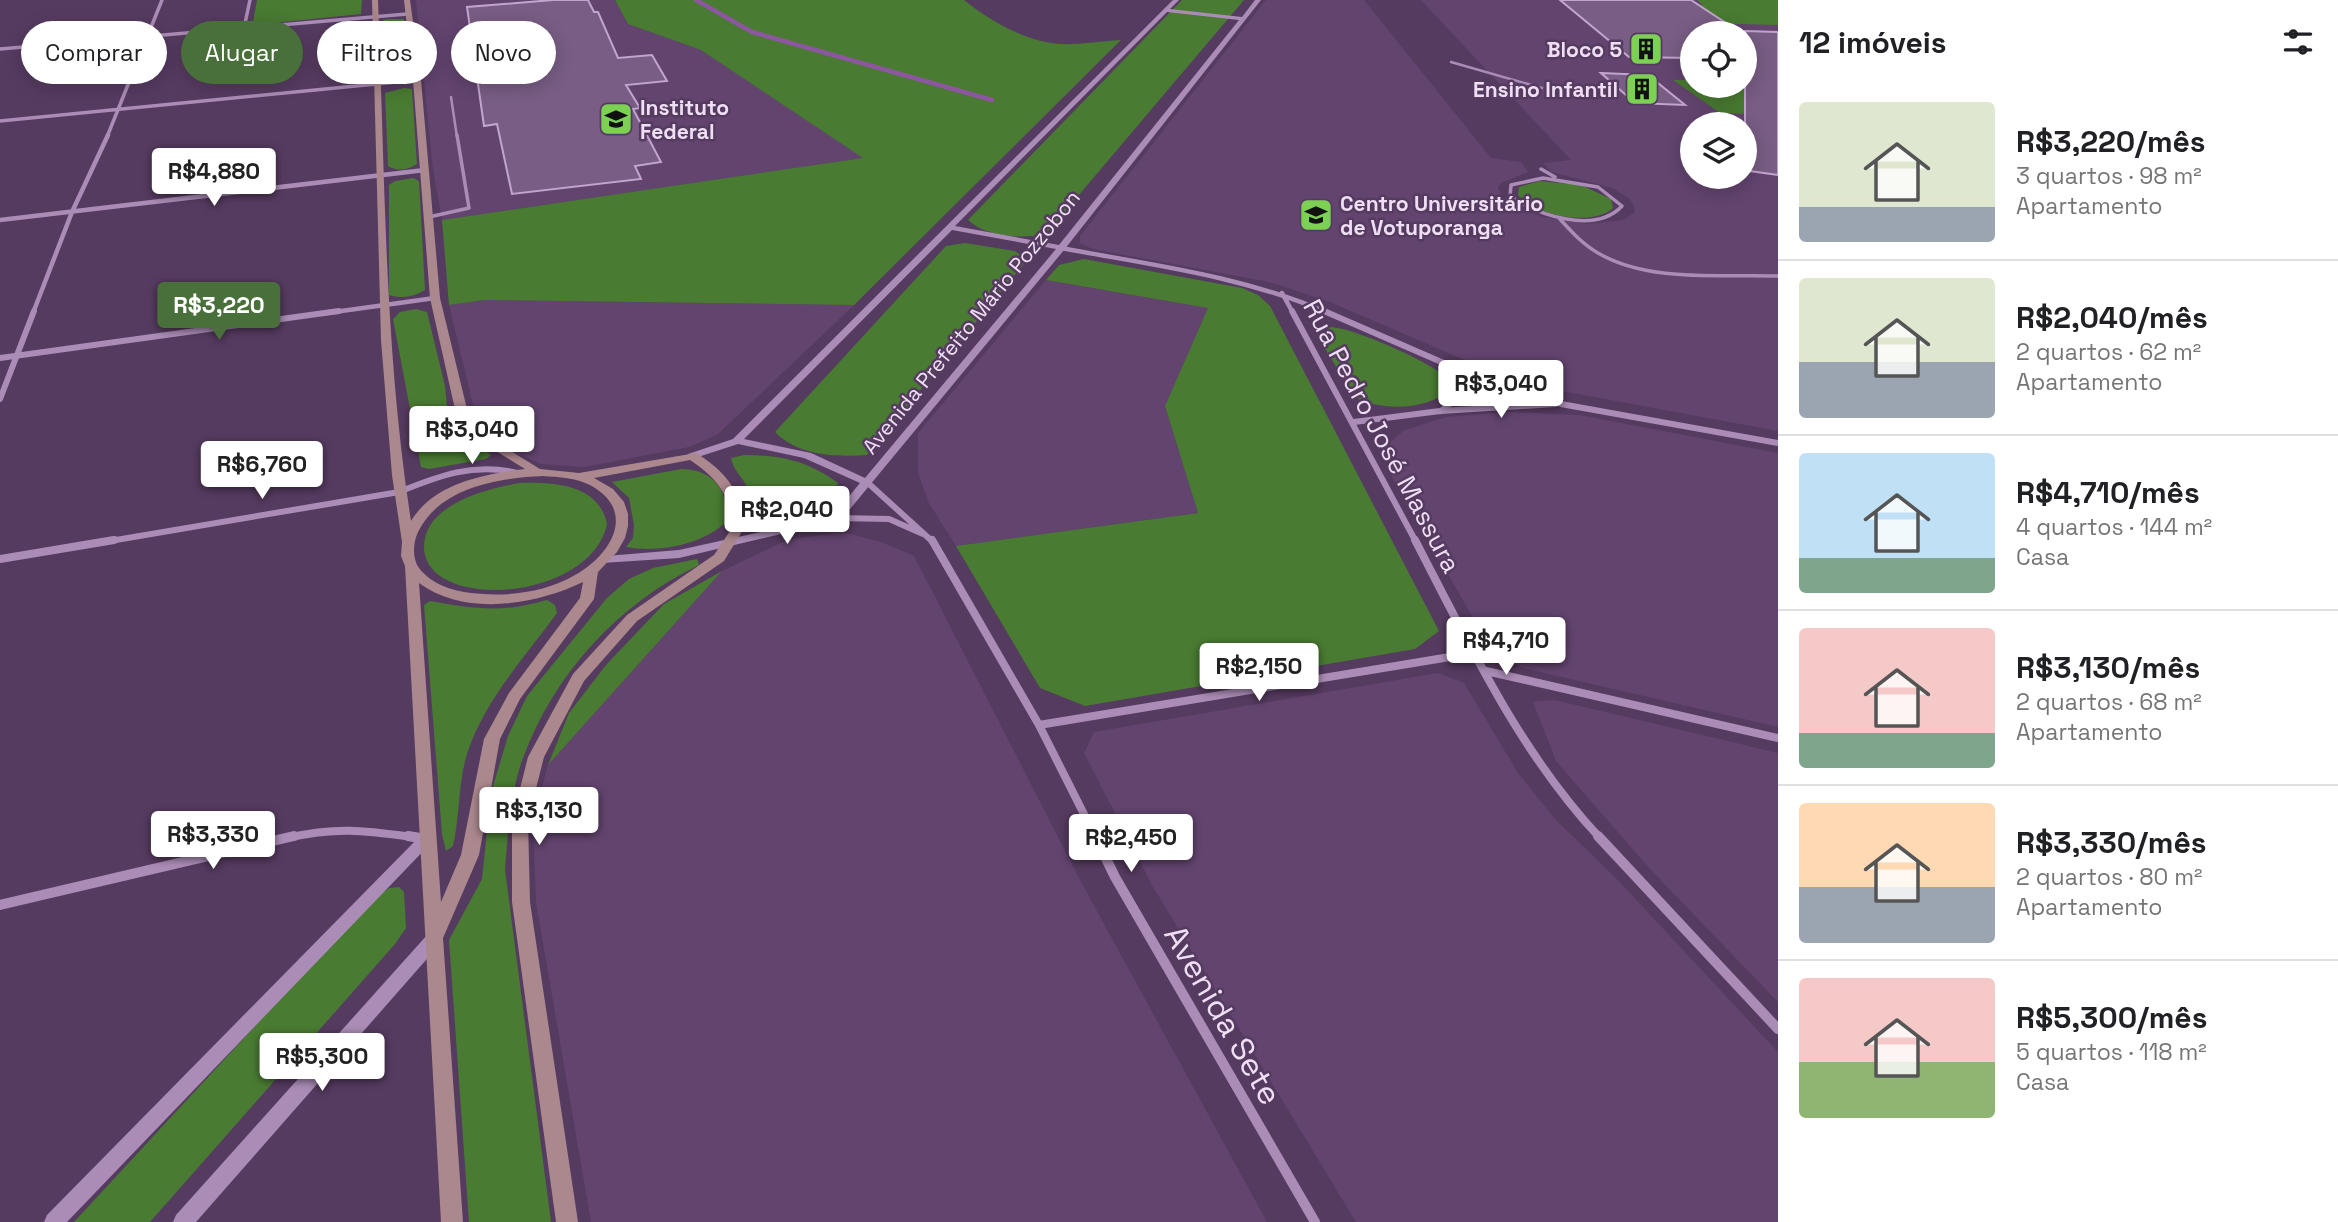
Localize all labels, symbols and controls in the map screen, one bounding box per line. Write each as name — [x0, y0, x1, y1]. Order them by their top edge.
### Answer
chip: Comprar — [21, 21, 167, 84]
chip: Alugar — [181, 21, 303, 84]
chip: Filtros — [317, 21, 437, 84]
chip: Novo — [451, 21, 556, 84]
map controls — [1680, 21, 1757, 189]
button: locate — [1680, 21, 1757, 98]
text: 12 imóveis — [1799, 23, 1947, 62]
icon: filters — [2279, 23, 2317, 61]
building icon: Bloco 5 — [1627, 30, 1665, 68]
place label: Bloco 5 — [1547, 36, 1622, 63]
building icon: Ensino Infantil — [1623, 70, 1661, 108]
place label: Ensino Infantil — [1473, 76, 1618, 103]
place label: Instituto Federal — [640, 94, 729, 145]
school or university icon: Instituto Federal — [597, 100, 635, 138]
button: layers — [1680, 112, 1757, 189]
text: R$3,220/mês — [2016, 122, 2206, 161]
icon: home — [1855, 130, 1939, 214]
pin: R$4,880 — [149, 148, 279, 208]
text: R$4,880 — [168, 156, 260, 186]
text: 3 quartos · 98 m² — [2016, 161, 2202, 191]
street label: Avenida Prefeito Mário Pozzobon — [856, 185, 1086, 459]
place label: Centro Universitário de Votuporanga — [1340, 190, 1543, 241]
text: Apartamento — [2016, 191, 2163, 221]
school or university icon: Centro Universitário de Votuporanga — [1297, 196, 1335, 234]
pin: R$3,220 — [154, 282, 284, 342]
text: R$3,220 — [173, 290, 265, 320]
street label: Rua Pedro José Massura — [1295, 293, 1469, 579]
text: R$2,040/mês — [2016, 298, 2208, 337]
icon: home — [1855, 306, 1939, 390]
text: 2 quartos · 62 m² — [2016, 337, 2201, 367]
pin: R$3,040 — [1436, 360, 1566, 420]
text: Apartamento — [2016, 367, 2163, 397]
text: R$3,040 — [1454, 368, 1548, 398]
pin: R$3,040 — [407, 406, 537, 466]
text: R$3,040 — [425, 414, 519, 444]
pin: R$6,760 — [197, 442, 327, 501]
text: R$6,760 — [217, 449, 307, 479]
text: R$4,710/mês — [2016, 473, 2200, 512]
icon: home — [1855, 481, 1939, 565]
pin: R$2,040 — [722, 486, 852, 546]
text: R$2,040 — [740, 494, 834, 524]
text: 4 quartos · 144 m² — [2016, 512, 2212, 542]
text: Casa — [2016, 542, 2069, 572]
pin: R$4,710 — [1441, 618, 1571, 677]
text: R$4,710 — [1463, 625, 1549, 655]
pin: R$2,150 — [1194, 644, 1324, 703]
text: R$3,130/mês — [2016, 648, 2200, 687]
text: R$2,150 — [1216, 651, 1302, 681]
icon: home — [1855, 656, 1939, 740]
text: 2 quartos · 68 m² — [2016, 687, 2202, 717]
text: Apartamento — [2016, 717, 2163, 747]
pin: R$3,130 — [474, 788, 604, 847]
text: R$3,130 — [495, 795, 583, 825]
pin: R$3,330 — [148, 812, 278, 871]
pin: R$2,450 — [1066, 814, 1196, 874]
text: R$3,330 — [167, 819, 259, 849]
text: R$2,450 — [1085, 822, 1177, 852]
text: R$3,330/mês — [2016, 823, 2206, 862]
icon: home — [1855, 831, 1939, 915]
text: 2 quartos · 80 m² — [2016, 862, 2202, 892]
text: Apartamento — [2016, 892, 2163, 922]
street label: Avenida Sete — [1155, 918, 1291, 1112]
text: R$5,300/mês — [2016, 998, 2207, 1037]
icon: home — [1855, 1006, 1939, 1090]
pin: R$5,300 — [257, 1034, 387, 1093]
text: 5 quartos · 118 m² — [2016, 1037, 2207, 1067]
text: R$5,300 — [276, 1041, 368, 1071]
text: Casa — [2016, 1067, 2069, 1097]

